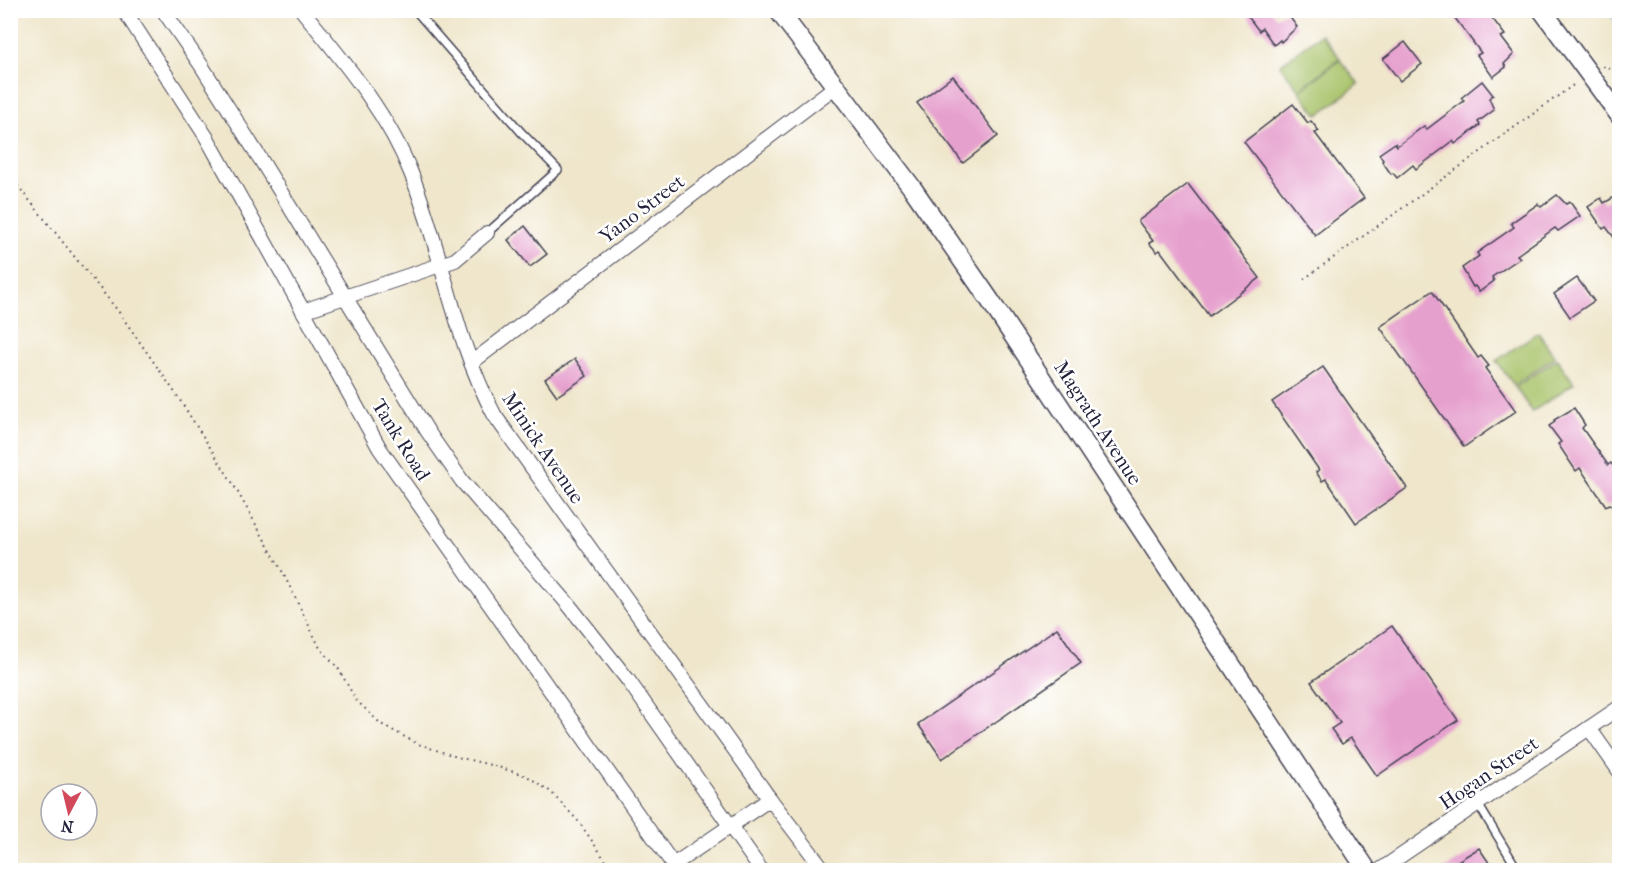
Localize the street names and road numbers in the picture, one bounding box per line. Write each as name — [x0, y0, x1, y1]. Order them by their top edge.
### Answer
street label: Yano Street — [594, 170, 689, 249]
street label: Magrath Avenue — [1049, 357, 1147, 489]
street label: Minick Avenue — [497, 388, 589, 508]
street label: Tank Road — [367, 395, 436, 486]
street label: Hogan Street — [1435, 732, 1543, 814]

